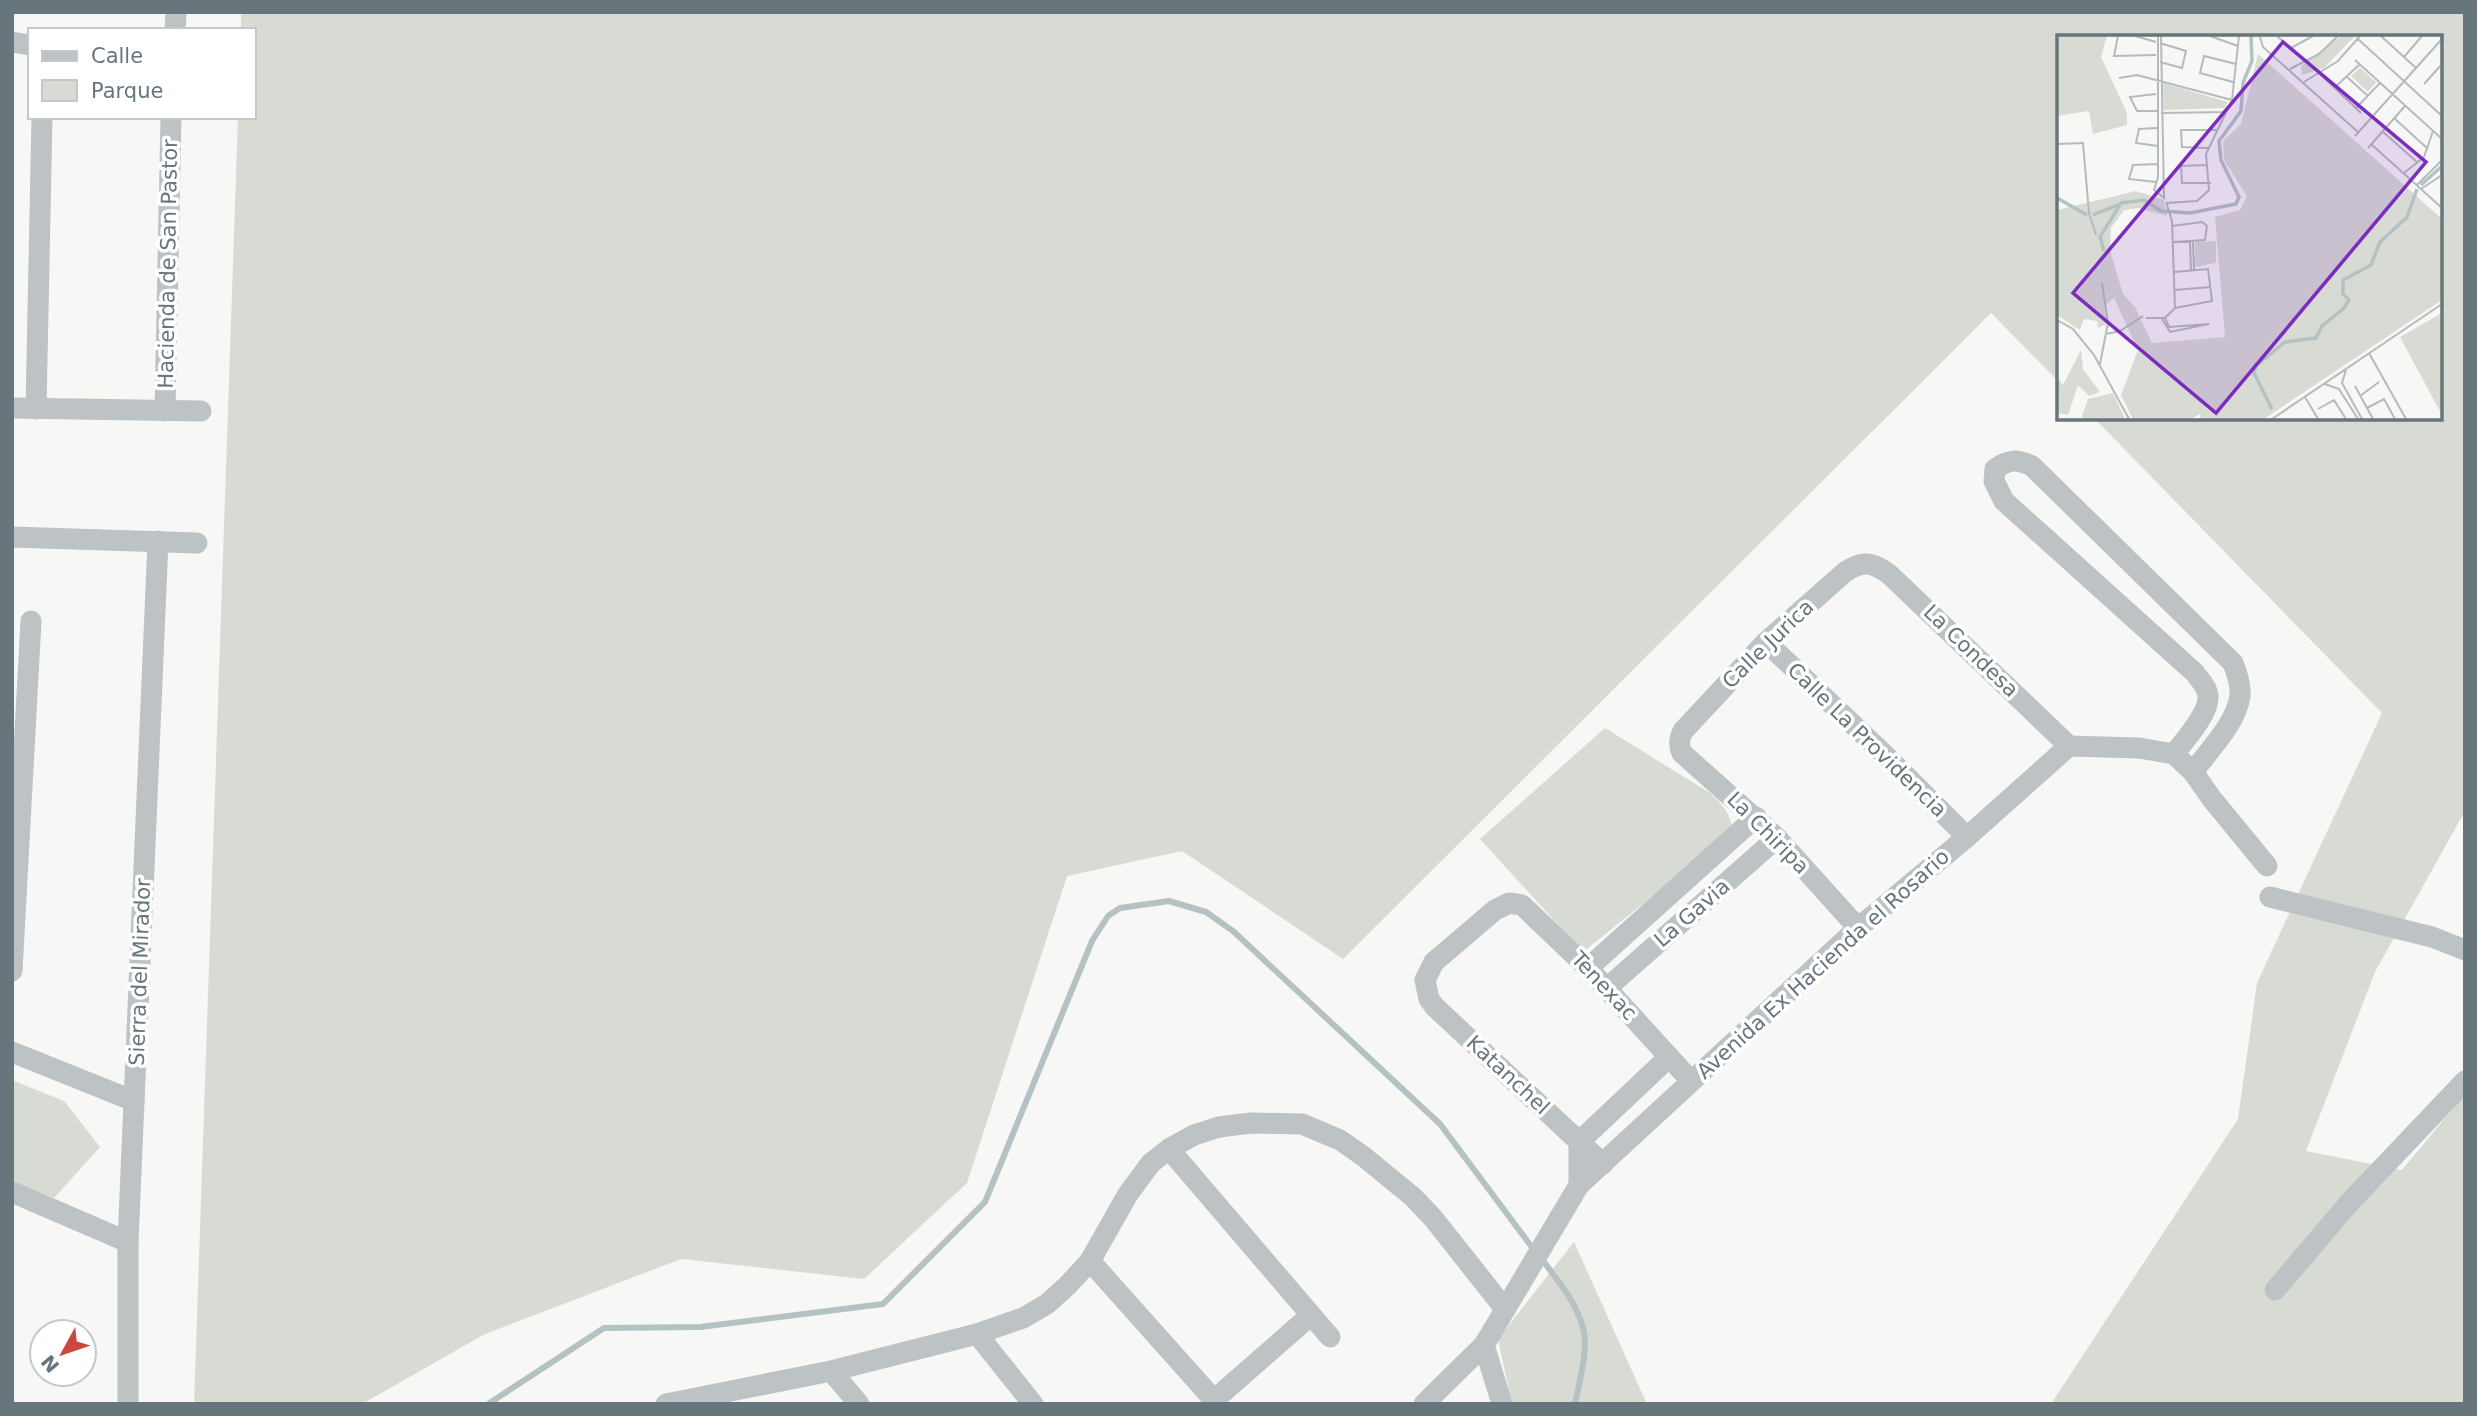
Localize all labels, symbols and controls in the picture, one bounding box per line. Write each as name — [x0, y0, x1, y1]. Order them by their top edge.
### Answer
legend — [28, 28, 256, 119]
inset map — [2057, 35, 2442, 420]
text: Calle — [91, 44, 143, 68]
text: Parque — [91, 79, 163, 103]
street label: Hacienda de San Pastor — [154, 139, 182, 389]
street label: Calle Jurica — [1718, 595, 1818, 693]
street label: La Condesa — [1919, 600, 2023, 702]
street label: Calle La Providencia — [1783, 658, 1951, 822]
street label: La Chiripa — [1722, 787, 1814, 879]
street label: Avenida Ex Hacienda el Rosario — [1692, 844, 1954, 1084]
street label: La Gavia — [1650, 874, 1734, 952]
street label: Sierra del Mirador — [125, 877, 155, 1066]
street label: Tenexac — [1566, 946, 1642, 1025]
street label: Katanchel — [1462, 1031, 1554, 1119]
north arrow — [28, 1318, 98, 1388]
text: N — [36, 1351, 64, 1377]

